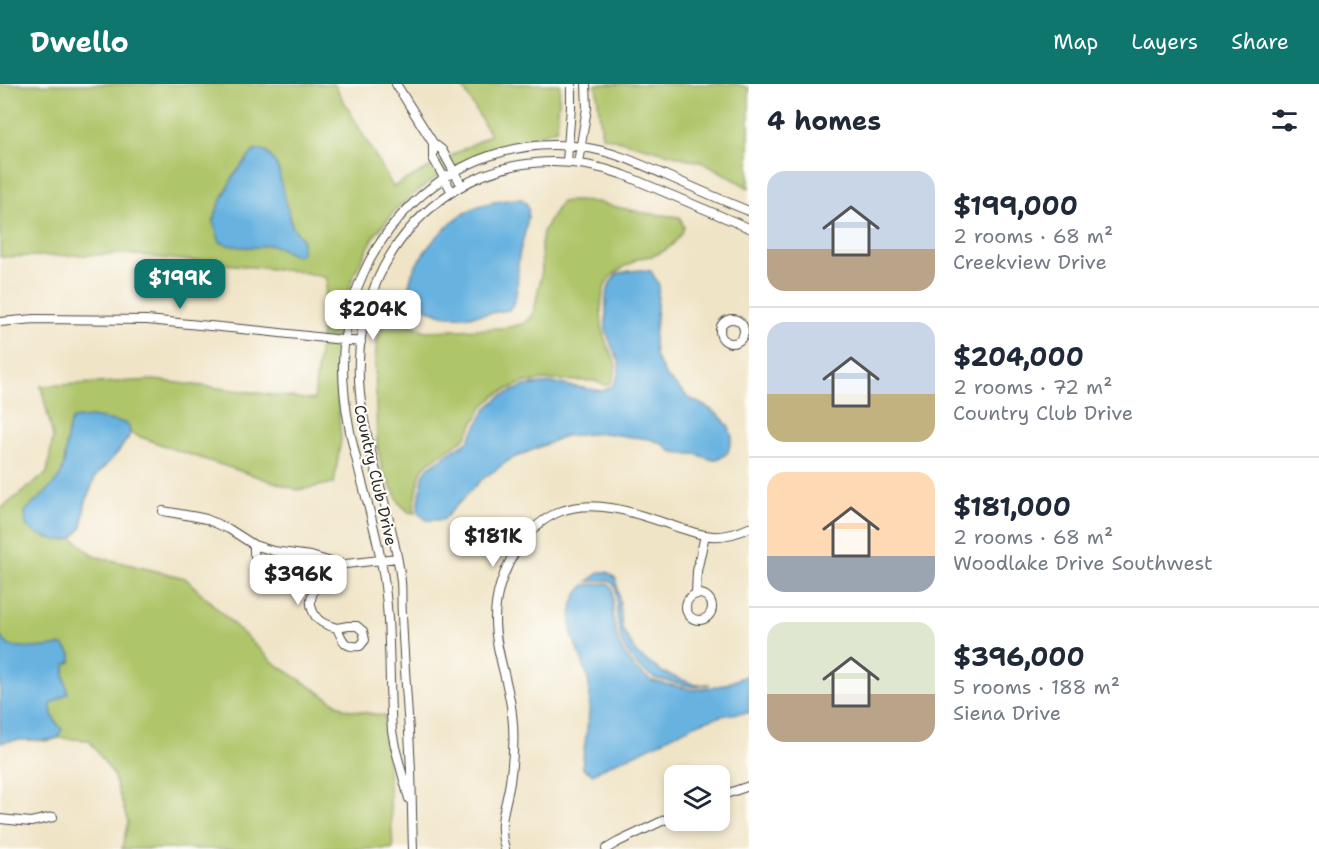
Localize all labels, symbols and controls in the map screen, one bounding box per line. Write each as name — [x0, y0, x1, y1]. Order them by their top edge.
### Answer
text: Dwello — [30, 23, 129, 61]
text: Map — [1053, 28, 1098, 56]
text: Layers — [1131, 28, 1198, 56]
text: Share — [1231, 28, 1289, 56]
text: 4 homes — [767, 103, 881, 138]
icon: filters — [1268, 104, 1301, 137]
text: $199,000 — [953, 188, 1078, 223]
icon: home — [815, 195, 887, 267]
text: 2 rooms · 68 m² — [953, 223, 1113, 249]
text: Creekview Drive — [953, 249, 1107, 275]
pin: $199K — [138, 259, 222, 310]
text: $199K — [148, 265, 212, 291]
pin: $204K — [331, 290, 415, 341]
text: $204K — [339, 296, 407, 322]
text: $204,000 — [953, 339, 1084, 374]
icon: home — [815, 346, 887, 418]
text: 2 rooms · 72 m² — [953, 374, 1112, 400]
text: Country Club Drive — [953, 400, 1133, 426]
street label: Country Club Drive — [349, 403, 402, 548]
text: $181,000 — [953, 489, 1071, 524]
icon: home — [815, 496, 887, 568]
pin: $181K — [451, 517, 535, 568]
text: $181K — [464, 523, 522, 549]
text: 2 rooms · 68 m² — [953, 524, 1113, 550]
text: Woodlake Drive Southwest — [953, 550, 1213, 576]
pin: $396K — [256, 555, 340, 606]
text: $396K — [264, 561, 332, 587]
text: $396,000 — [953, 639, 1085, 674]
icon: home — [815, 646, 887, 718]
text: 5 rooms · 188 m² — [953, 674, 1120, 700]
text: Siena Drive — [953, 700, 1061, 726]
map controls — [664, 765, 730, 831]
button: layers — [664, 765, 730, 831]

